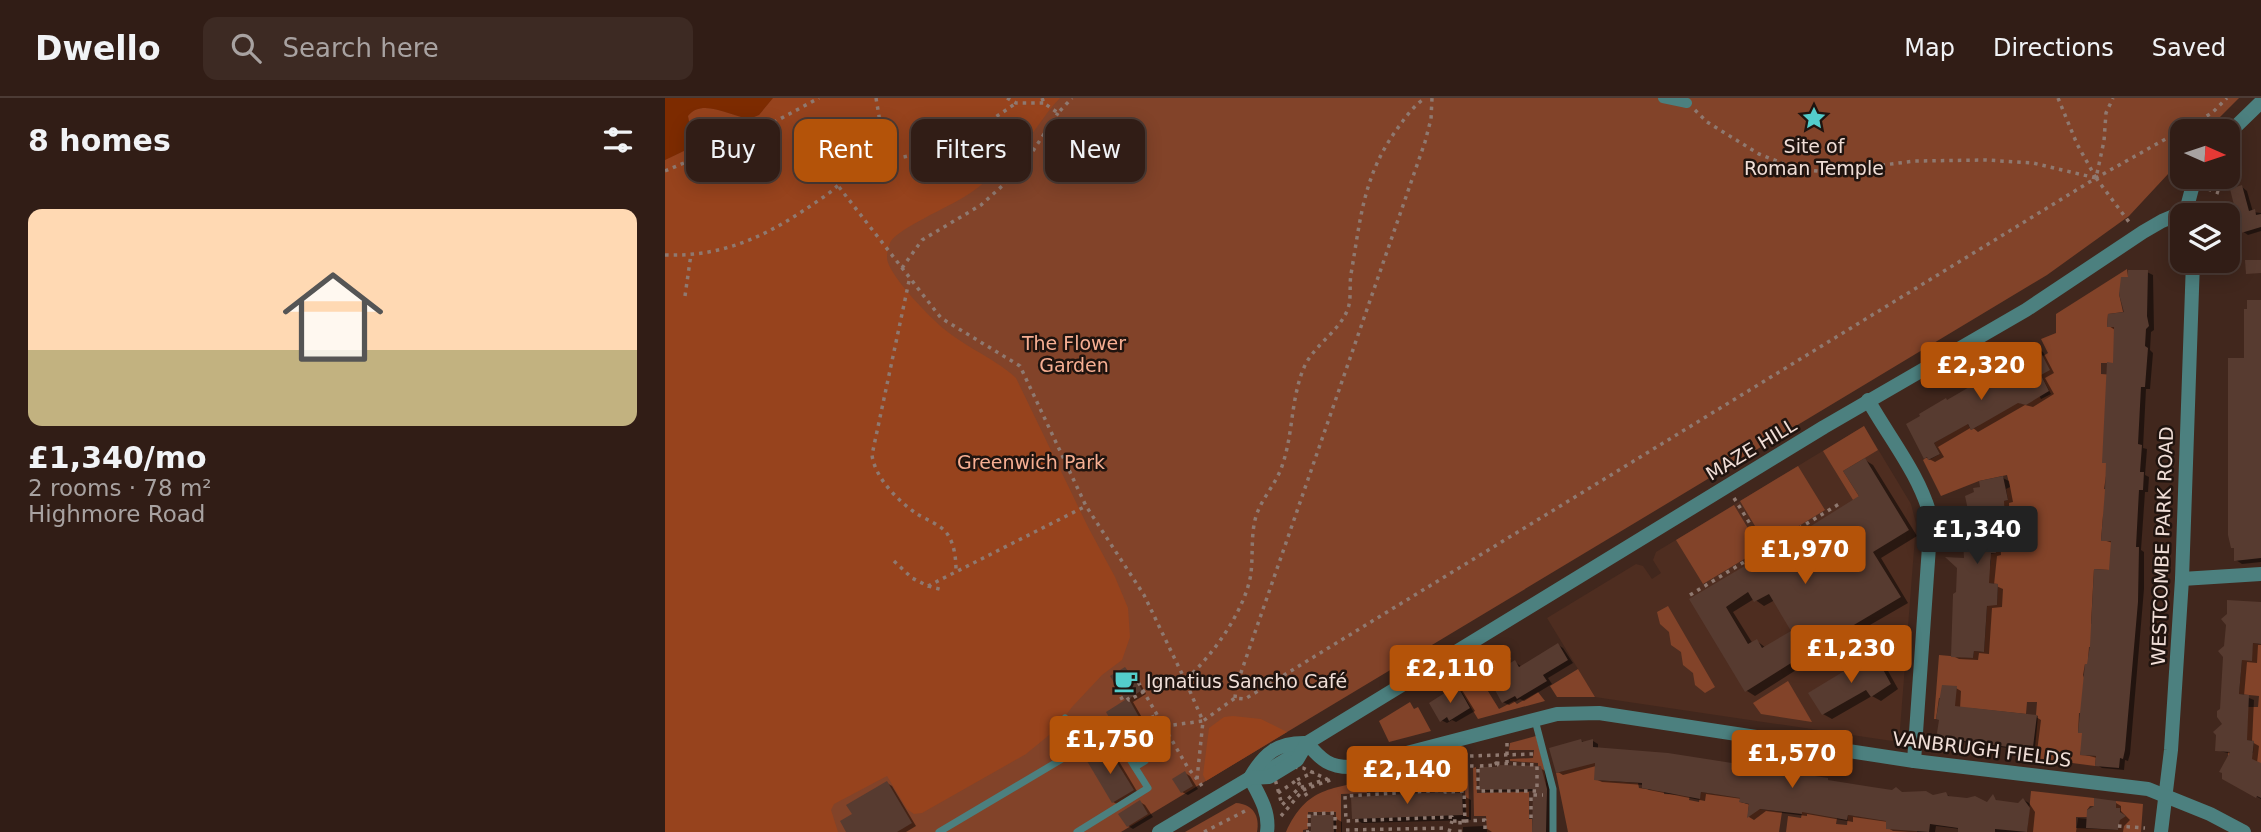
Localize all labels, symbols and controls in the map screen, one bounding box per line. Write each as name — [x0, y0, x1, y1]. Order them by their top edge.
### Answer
search box — [203, 17, 693, 80]
text: Dwello — [35, 29, 161, 68]
icon: search — [227, 29, 265, 67]
text: Search here — [283, 33, 439, 63]
text: Map — [1904, 34, 1955, 62]
text: Directions — [1993, 34, 2114, 62]
text: Saved — [2152, 34, 2226, 62]
place icon: Site of Roman Temple — [1800, 104, 1828, 132]
chip: Buy — [686, 119, 780, 182]
chip: Rent — [794, 119, 897, 182]
chip: Filters — [911, 119, 1031, 182]
chip: New — [1045, 119, 1145, 182]
north arrow — [2170, 119, 2240, 189]
map controls — [2170, 119, 2240, 273]
icon: filters — [599, 121, 637, 159]
text: 8 homes — [28, 123, 171, 158]
place label: Site of Roman Temple — [1744, 135, 1884, 179]
button: layers — [2170, 203, 2240, 273]
icon: home — [270, 254, 396, 380]
park label: The Flower Garden — [1021, 332, 1126, 376]
pin: £2,320 — [1924, 342, 2038, 402]
text: £2,320 — [1937, 352, 2025, 378]
street label: MAZE HILL — [1702, 413, 1801, 485]
street label: WESTCOMBE PARK ROAD — [2147, 426, 2177, 666]
text: £1,340/mo — [28, 440, 207, 475]
park label: Greenwich Park — [957, 451, 1105, 473]
text: 2 rooms · 78 m² — [28, 475, 212, 501]
text: Highmore Road — [28, 501, 205, 527]
pin: £1,340 — [1920, 506, 2034, 566]
text: £1,340 — [1933, 516, 2021, 542]
pin: £1,970 — [1748, 526, 1862, 586]
text: £1,970 — [1761, 536, 1849, 562]
pin: £1,230 — [1794, 626, 1908, 685]
text: £1,230 — [1807, 635, 1895, 661]
pin: £2,110 — [1393, 646, 1507, 705]
text: £2,110 — [1406, 655, 1494, 681]
cafe icon: Ignatius Sancho Café — [1112, 667, 1140, 695]
place label: Ignatius Sancho Café — [1146, 670, 1347, 692]
pin: £1,750 — [1053, 716, 1167, 776]
text: £1,750 — [1066, 726, 1154, 752]
street label: VANBRUGH FIELDS — [1891, 727, 2073, 771]
pin: £1,570 — [1735, 730, 1849, 790]
text: £1,570 — [1748, 740, 1836, 766]
pin: £2,140 — [1350, 746, 1464, 806]
text: £2,140 — [1363, 756, 1451, 782]

